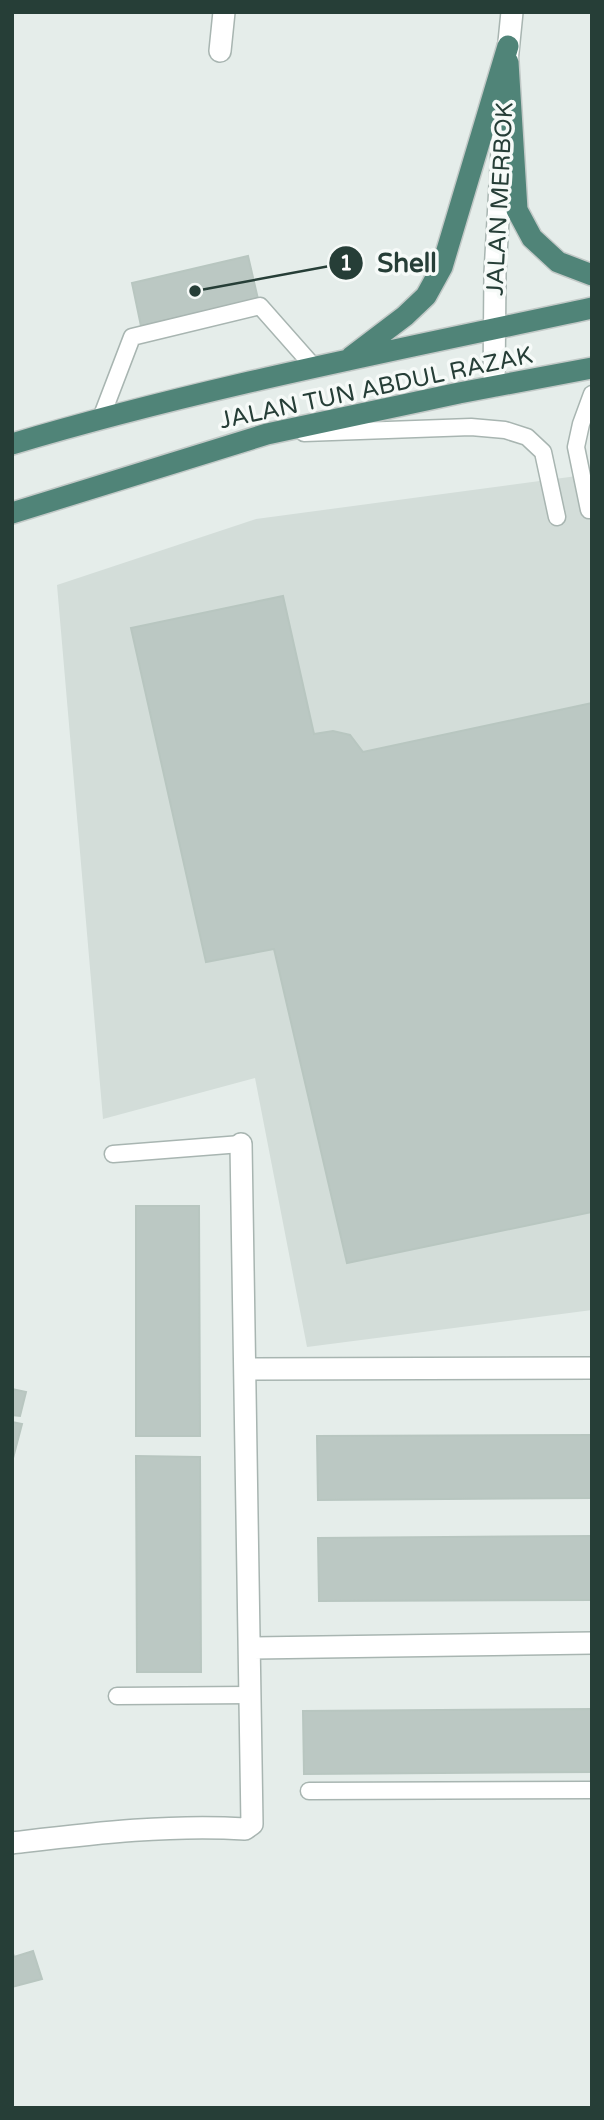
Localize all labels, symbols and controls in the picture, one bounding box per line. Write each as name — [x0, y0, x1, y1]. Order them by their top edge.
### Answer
street label: JALAN MERBOK — [480, 102, 520, 296]
callout: Shell — [328, 239, 451, 286]
text: Shell — [377, 248, 437, 279]
text: 1 — [339, 251, 353, 276]
street label: JALAN TUN ABDUL RAZAK — [217, 341, 535, 435]

